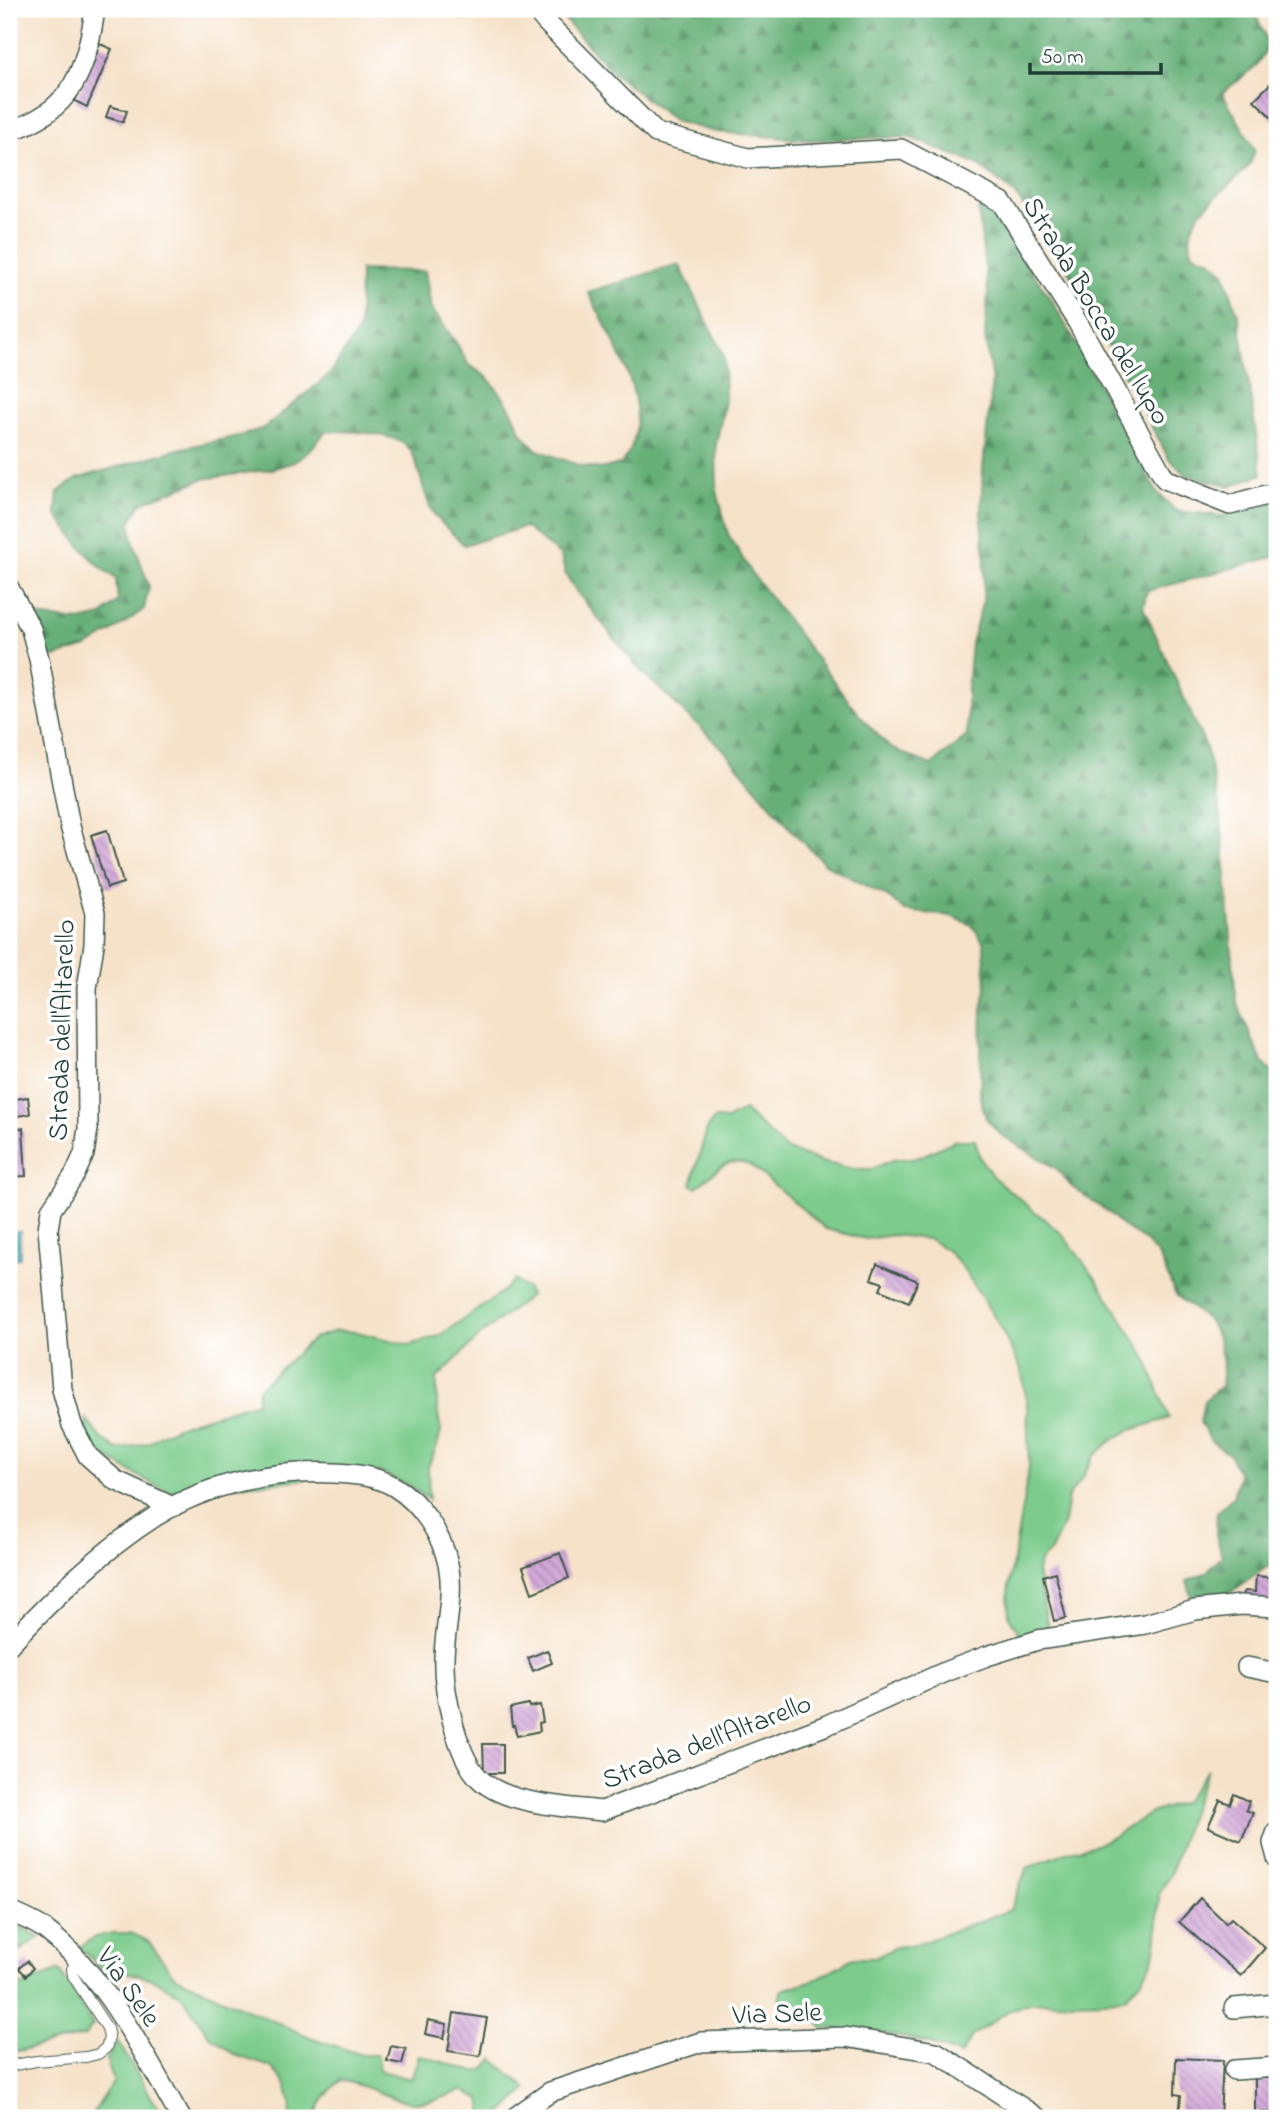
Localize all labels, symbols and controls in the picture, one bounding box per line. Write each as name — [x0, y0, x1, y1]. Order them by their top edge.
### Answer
scale bar — [1030, 32, 1162, 76]
text: 50 m — [1041, 43, 1084, 73]
street label: Strada Bocca del lupo — [1011, 190, 1179, 434]
street label: Strada dell'Altarello — [39, 919, 88, 1141]
street label: Strada dell'Altarello — [597, 1684, 818, 1802]
street label: Via Sele — [84, 1939, 170, 2037]
street label: Via Sele — [731, 1993, 823, 2038]

